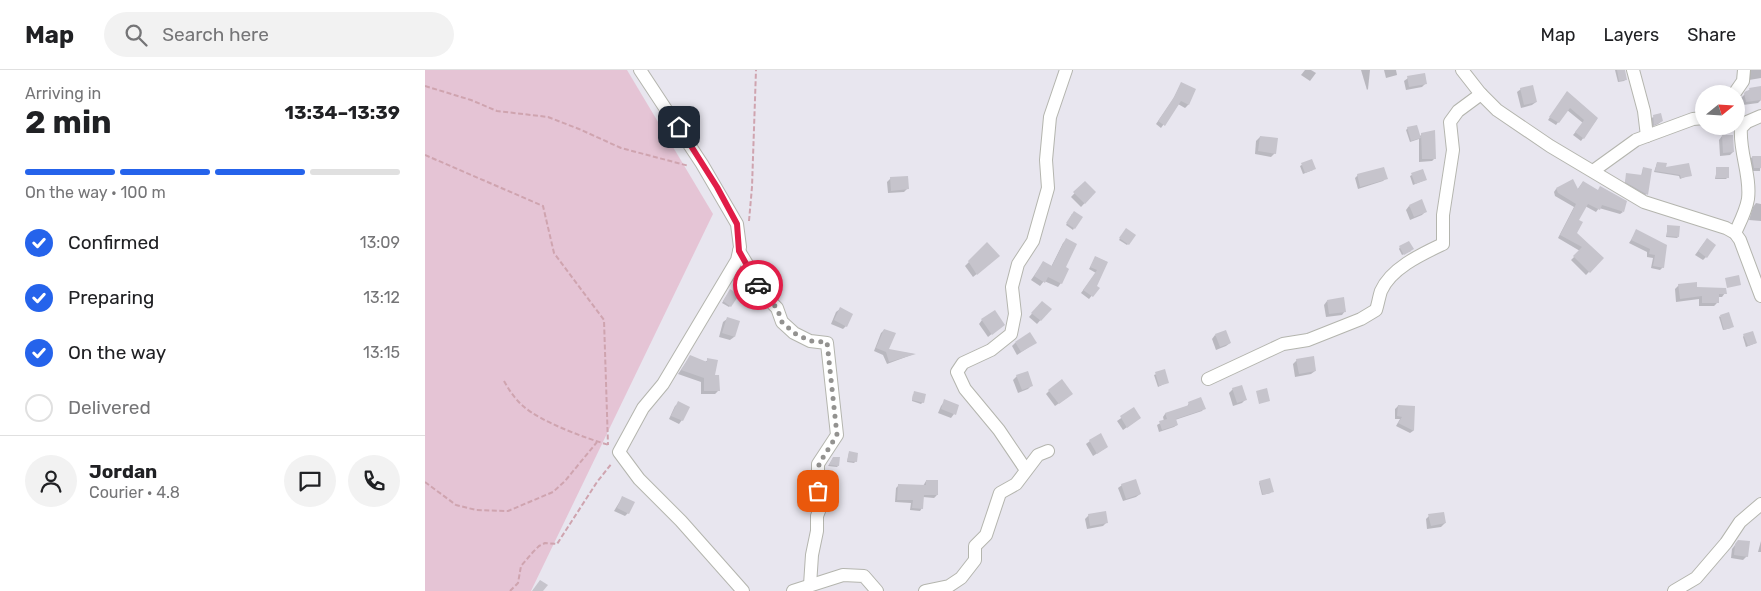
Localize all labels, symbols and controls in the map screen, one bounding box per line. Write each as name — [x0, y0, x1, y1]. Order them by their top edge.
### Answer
search box — [104, 12, 454, 57]
text: Map — [25, 21, 74, 49]
icon: search — [122, 21, 150, 49]
text: Search here — [162, 23, 269, 46]
text: Map — [1541, 24, 1576, 46]
text: Layers — [1604, 24, 1659, 46]
text: Share — [1687, 24, 1736, 46]
text: Arriving in — [25, 84, 101, 103]
north arrow — [1695, 85, 1745, 135]
map controls — [1695, 85, 1745, 135]
text: 13:34–13:39 — [285, 101, 400, 124]
text: 2 min — [25, 103, 112, 141]
pin — [658, 106, 700, 148]
icon: home — [665, 113, 693, 141]
text: On the way · 100 m — [25, 183, 166, 202]
icon: check — [25, 229, 53, 257]
text: Confirmed — [68, 231, 159, 254]
text: 13:09 — [360, 233, 400, 252]
courier — [733, 260, 783, 310]
icon: car — [744, 271, 772, 299]
icon: check — [25, 284, 53, 312]
text: Preparing — [68, 286, 154, 309]
text: 13:12 — [363, 288, 400, 307]
icon: check — [25, 339, 53, 367]
text: On the way — [68, 341, 166, 364]
text: 13:15 — [363, 343, 400, 362]
text: Delivered — [68, 396, 151, 419]
button: person — [25, 455, 77, 507]
button: chat — [284, 455, 336, 507]
button: phone — [348, 455, 400, 507]
text: Jordan — [89, 460, 157, 483]
pin — [797, 470, 839, 512]
icon: bag — [804, 477, 832, 505]
text: Courier · 4.8 — [89, 483, 180, 502]

